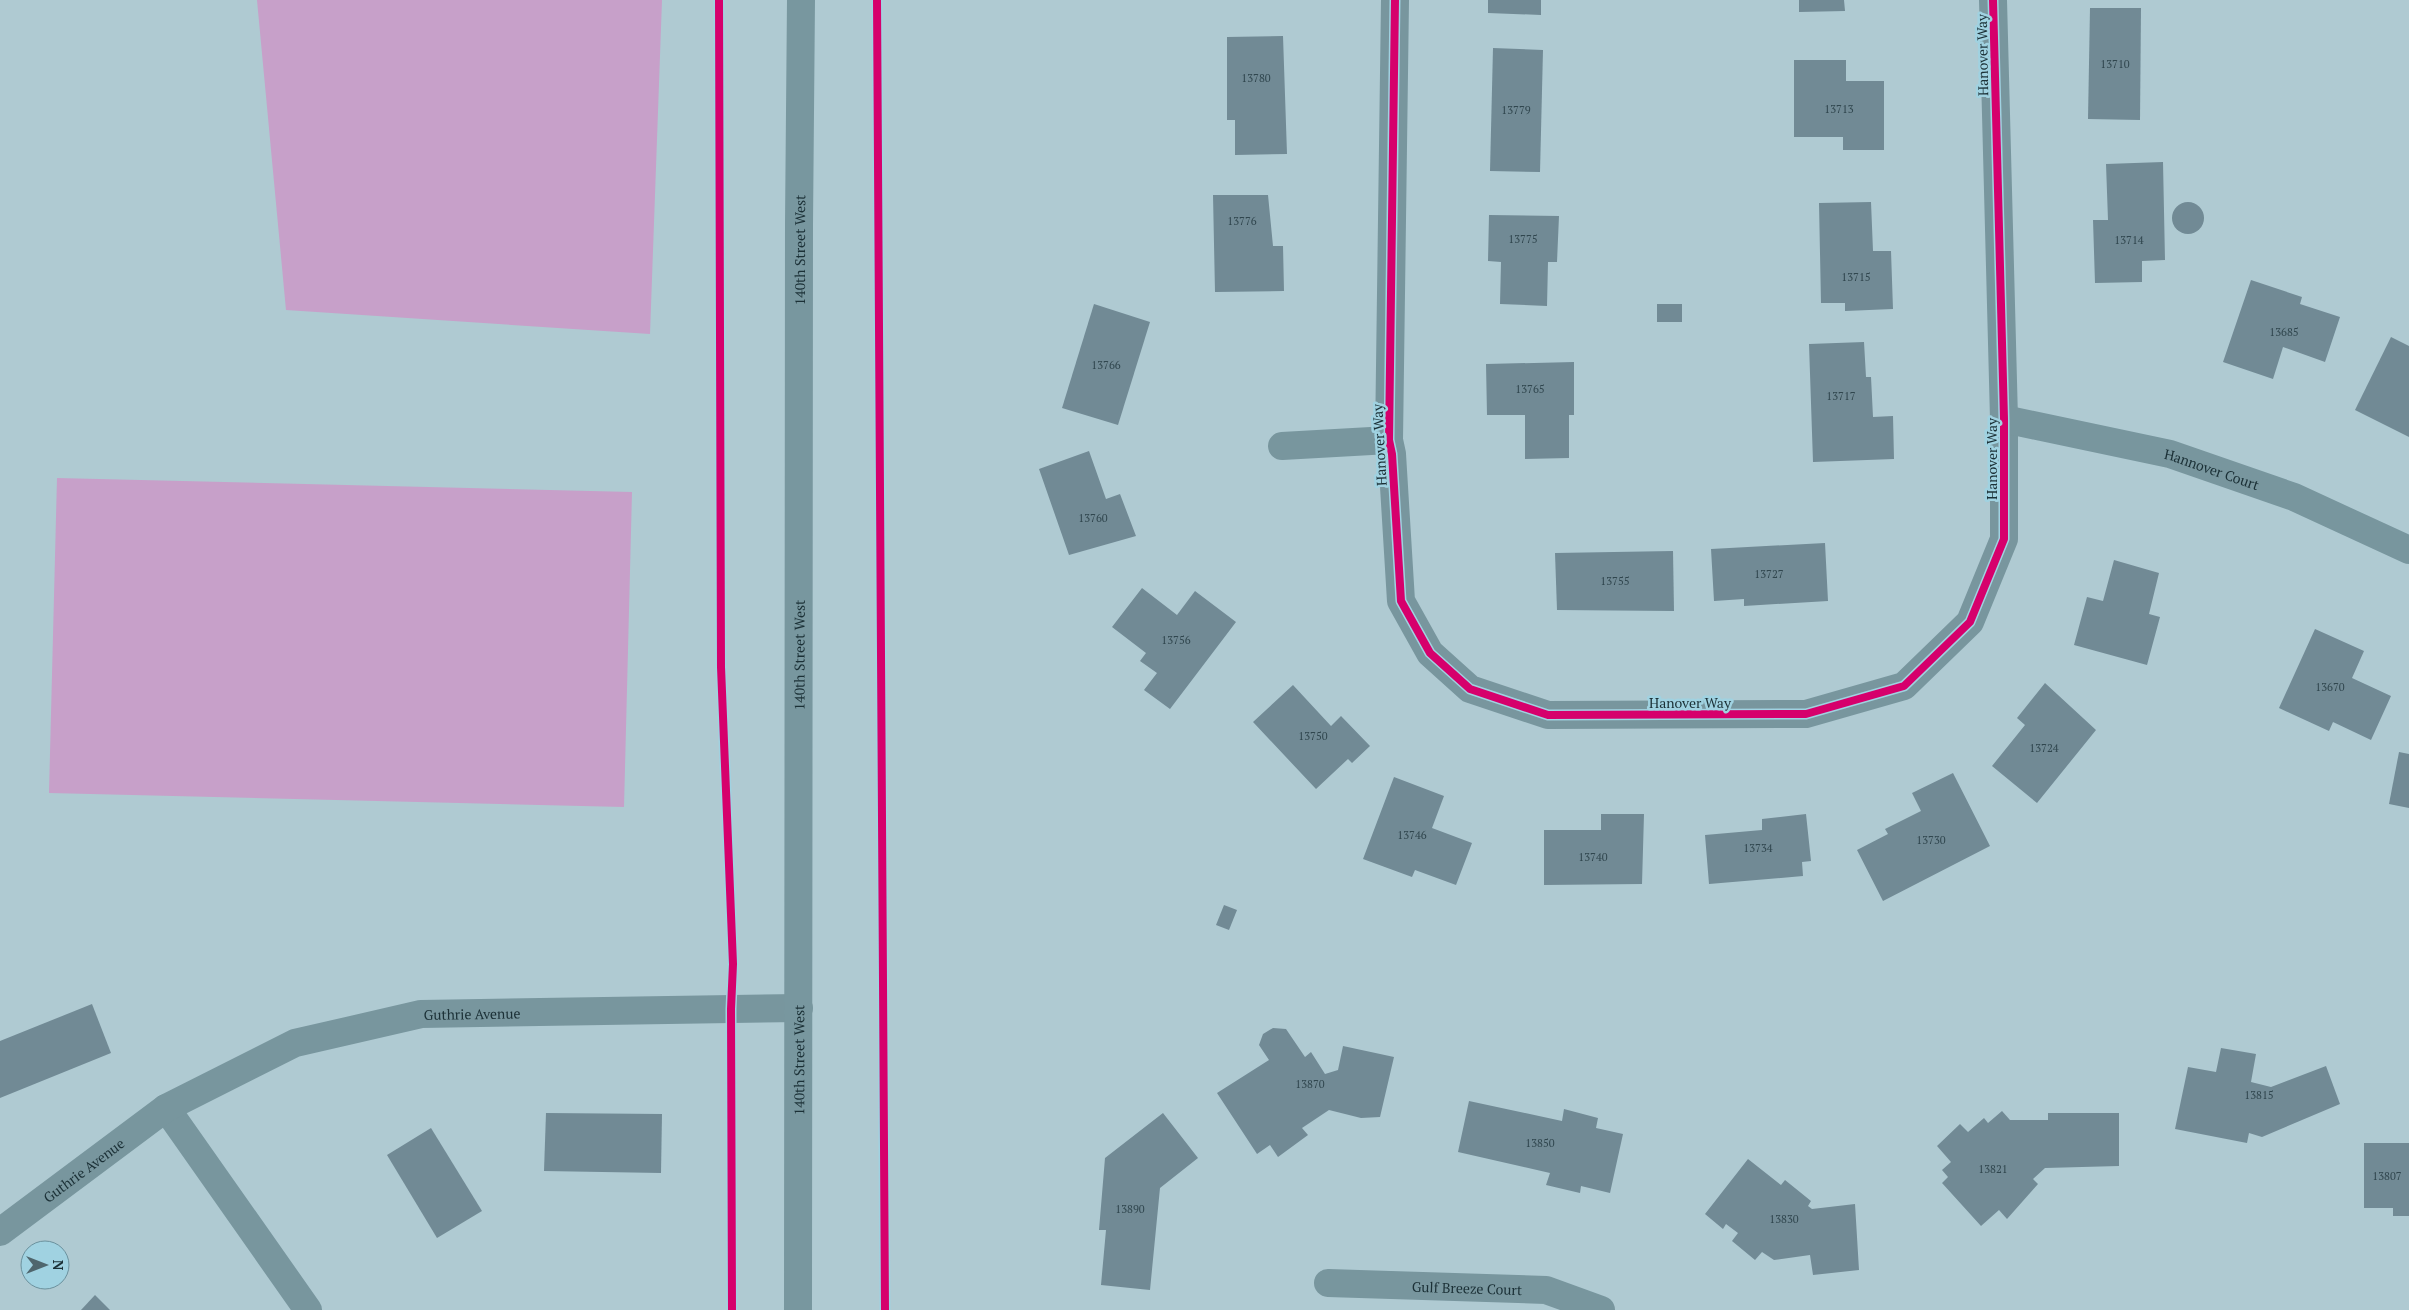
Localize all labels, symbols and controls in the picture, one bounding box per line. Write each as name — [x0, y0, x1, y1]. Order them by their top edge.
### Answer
street label: Hanover Way — [1972, 13, 1992, 96]
house number: 13710 — [2100, 57, 2130, 71]
house number: 13780 — [1241, 71, 1271, 85]
house number: 13713 — [1824, 102, 1854, 116]
house number: 13779 — [1501, 103, 1531, 117]
street label: 140th Street West — [789, 194, 809, 305]
house number: 13776 — [1227, 214, 1257, 228]
house number: 13775 — [1508, 232, 1538, 246]
house number: 13714 — [2114, 233, 2144, 247]
house number: 13715 — [1841, 270, 1871, 284]
house number: 13685 — [2269, 325, 2299, 339]
house number: 13766 — [1091, 358, 1121, 372]
house number: 13765 — [1515, 382, 1545, 396]
house number: 13717 — [1826, 389, 1856, 403]
street label: Hanover Way — [1367, 403, 1391, 486]
street label: Hanover Way — [1982, 417, 2001, 500]
street label: Hannover Court — [2163, 444, 2263, 494]
house number: 13760 — [1078, 511, 1108, 525]
house number: 13727 — [1754, 567, 1784, 581]
house number: 13755 — [1600, 574, 1630, 588]
street label: 140th Street West — [789, 599, 808, 710]
house number: 13756 — [1161, 633, 1191, 647]
house number: 13670 — [2315, 680, 2345, 694]
street label: Hanover Way — [1649, 693, 1732, 712]
house number: 13750 — [1298, 729, 1328, 743]
house number: 13724 — [2029, 741, 2059, 755]
house number: 13746 — [1397, 828, 1427, 842]
house number: 13730 — [1916, 833, 1946, 847]
house number: 13734 — [1743, 841, 1773, 855]
house number: 13740 — [1578, 850, 1608, 864]
street label: Guthrie Avenue — [424, 1003, 521, 1023]
street label: 140th Street West — [789, 1004, 808, 1115]
house number: 13870 — [1295, 1077, 1325, 1091]
house number: 13815 — [2244, 1088, 2274, 1102]
street label: Guthrie Avenue — [39, 1133, 128, 1206]
house number: 13850 — [1525, 1136, 1555, 1150]
house number: 13821 — [1978, 1162, 2008, 1176]
house number: 13807 — [2372, 1169, 2402, 1183]
house number: 13890 — [1115, 1202, 1145, 1216]
house number: 13830 — [1769, 1212, 1799, 1226]
north arrow — [20, 1240, 70, 1290]
text: N — [49, 1260, 68, 1271]
street label: Gulf Breeze Court — [1412, 1276, 1523, 1299]

